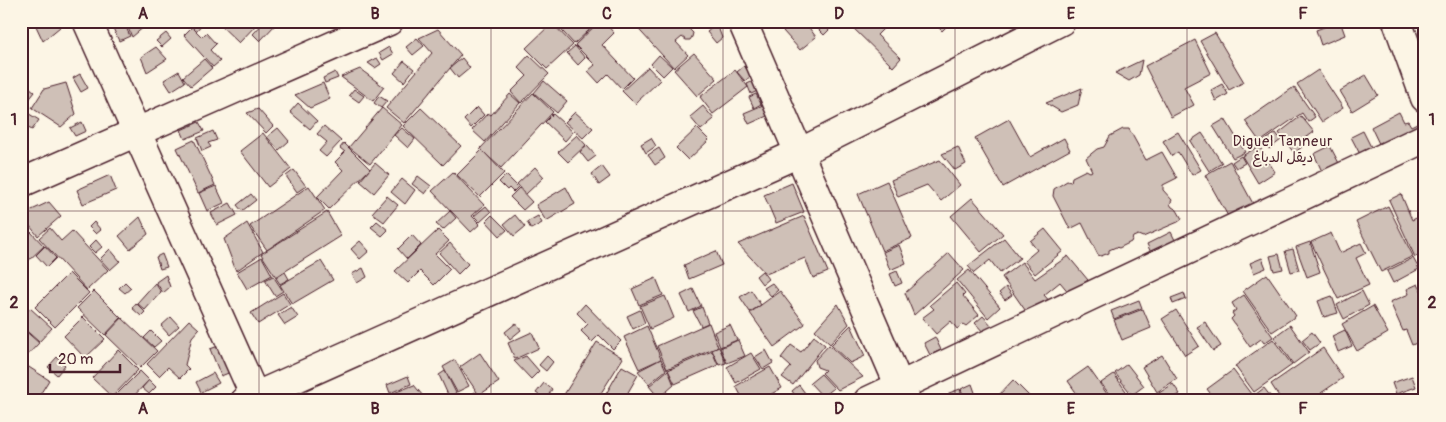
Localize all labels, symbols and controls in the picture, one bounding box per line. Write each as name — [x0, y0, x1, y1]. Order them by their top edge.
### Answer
text: A — [138, 4, 149, 24]
text: B — [370, 4, 380, 24]
text: C — [602, 4, 612, 24]
text: D — [834, 4, 844, 24]
text: E — [1067, 4, 1076, 24]
text: F — [1298, 4, 1308, 24]
text: 1 — [11, 110, 17, 130]
text: 1 — [1429, 110, 1435, 130]
district label: Diguel Tanneur ديقل الدباغ — [1233, 133, 1333, 167]
text: 2 — [10, 293, 19, 313]
text: 2 — [1428, 293, 1437, 313]
scale bar — [50, 342, 120, 374]
text: 20 m — [58, 350, 93, 369]
text: A — [138, 399, 149, 419]
text: B — [370, 399, 380, 419]
text: C — [602, 399, 612, 419]
text: D — [834, 399, 844, 419]
text: E — [1067, 399, 1076, 419]
text: F — [1298, 399, 1308, 419]

